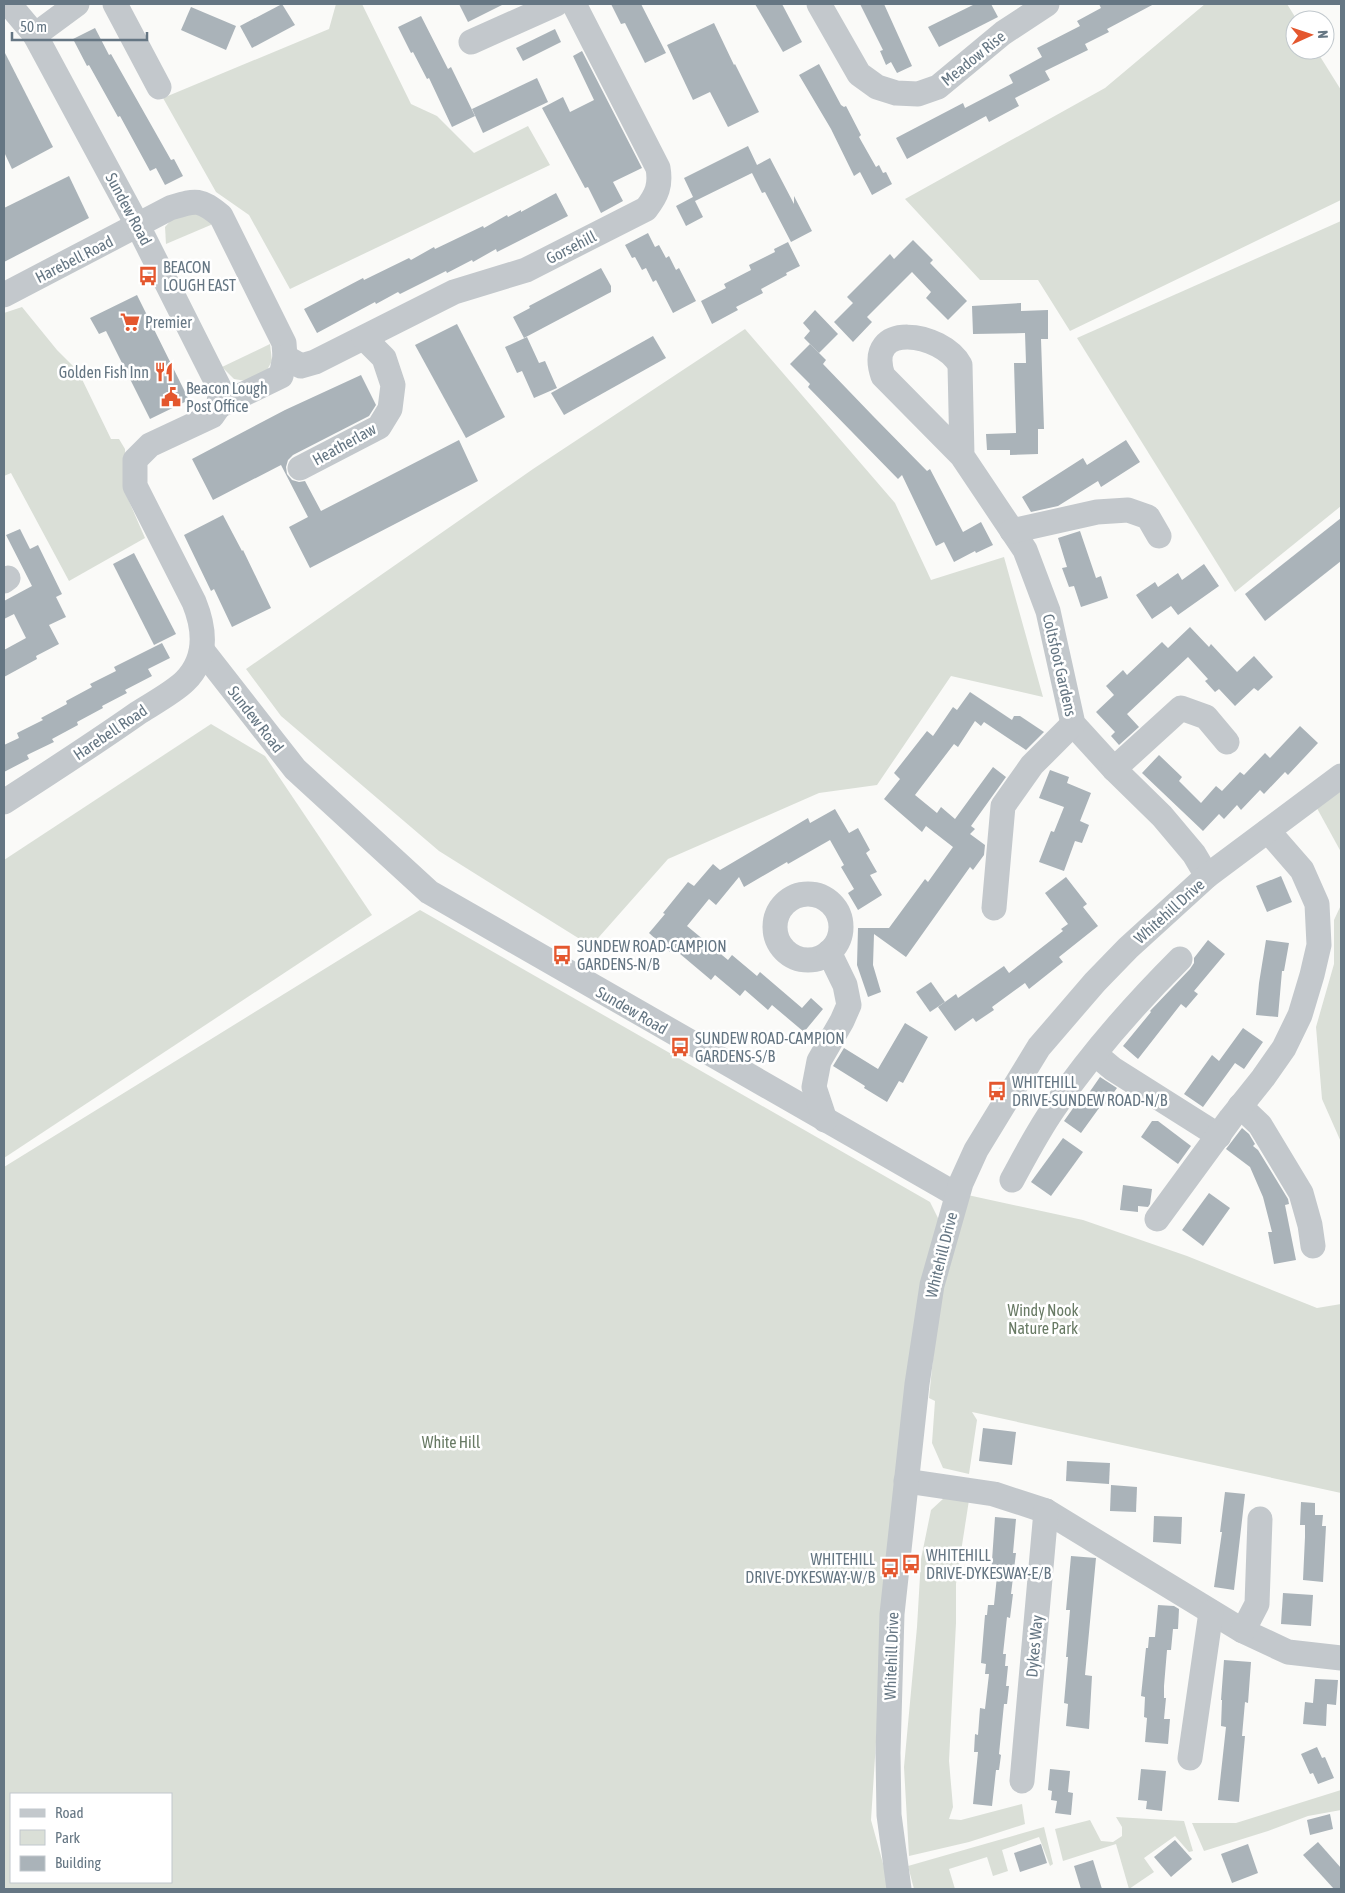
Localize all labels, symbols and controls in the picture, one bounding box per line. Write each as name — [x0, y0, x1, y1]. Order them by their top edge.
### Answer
scale bar — [12, 10, 148, 42]
north arrow — [1285, 10, 1335, 60]
text: 50 m — [20, 18, 47, 35]
street label: Meadow Rise — [938, 27, 1008, 89]
text: N — [1315, 30, 1331, 39]
street label: Sundew Road — [102, 170, 156, 248]
street label: Gorsehill — [543, 226, 600, 267]
street label: Harebell Road — [32, 232, 116, 286]
place label: BEACON LOUGH EAST — [163, 258, 236, 294]
bus stop icon: BEACON LOUGH EAST — [137, 265, 159, 287]
supermarket icon: Premier — [119, 311, 141, 333]
place label: Premier — [145, 313, 192, 331]
restaurant icon: Golden Fish Inn — [153, 361, 175, 383]
place label: Golden Fish Inn — [59, 363, 149, 381]
place label: Beacon Lough Post Office — [186, 379, 268, 415]
public building icon: Beacon Lough Post Office — [160, 386, 182, 408]
street label: Heatherlaw — [309, 419, 379, 469]
street label: Coltsfoot Gardens — [1039, 612, 1081, 718]
street label: Sundew Road — [225, 682, 287, 756]
street label: Harebell Road — [70, 701, 150, 763]
street label: Whitehill Drive — [1130, 875, 1208, 947]
place label: SUNDEW ROAD-CAMPION GARDENS-N/B — [577, 937, 727, 973]
bus stop icon: SUNDEW ROAD-CAMPION GARDENS-N/B — [551, 944, 573, 966]
street label: Sundew Road — [593, 982, 671, 1038]
place label: SUNDEW ROAD-CAMPION GARDENS-S/B — [695, 1029, 845, 1065]
bus stop icon: SUNDEW ROAD-CAMPION GARDENS-S/B — [669, 1036, 691, 1058]
place label: WHITEHILL DRIVE-SUNDEW ROAD-N/B — [1012, 1073, 1168, 1109]
bus stop icon: WHITEHILL DRIVE-SUNDEW ROAD-N/B — [986, 1080, 1008, 1102]
street label: Whitehill Drive — [922, 1210, 960, 1300]
park label: Windy Nook Nature Park — [1008, 1301, 1078, 1337]
park label: White Hill — [422, 1433, 481, 1451]
place label: WHITEHILL DRIVE-DYKESWAY-E/B — [926, 1546, 1051, 1582]
place label: WHITEHILL DRIVE-DYKESWAY-W/B — [745, 1550, 876, 1586]
bus stop icon: WHITEHILL DRIVE-DYKESWAY-E/B — [900, 1553, 922, 1575]
bus stop icon: WHITEHILL DRIVE-DYKESWAY-W/B — [879, 1557, 901, 1579]
street label: Whitehill Drive — [880, 1612, 902, 1700]
street label: Dykes Way — [1022, 1614, 1047, 1678]
legend — [10, 1793, 172, 1883]
text: Road — [55, 1804, 84, 1821]
text: Park — [55, 1829, 80, 1846]
text: Building — [55, 1854, 101, 1871]

